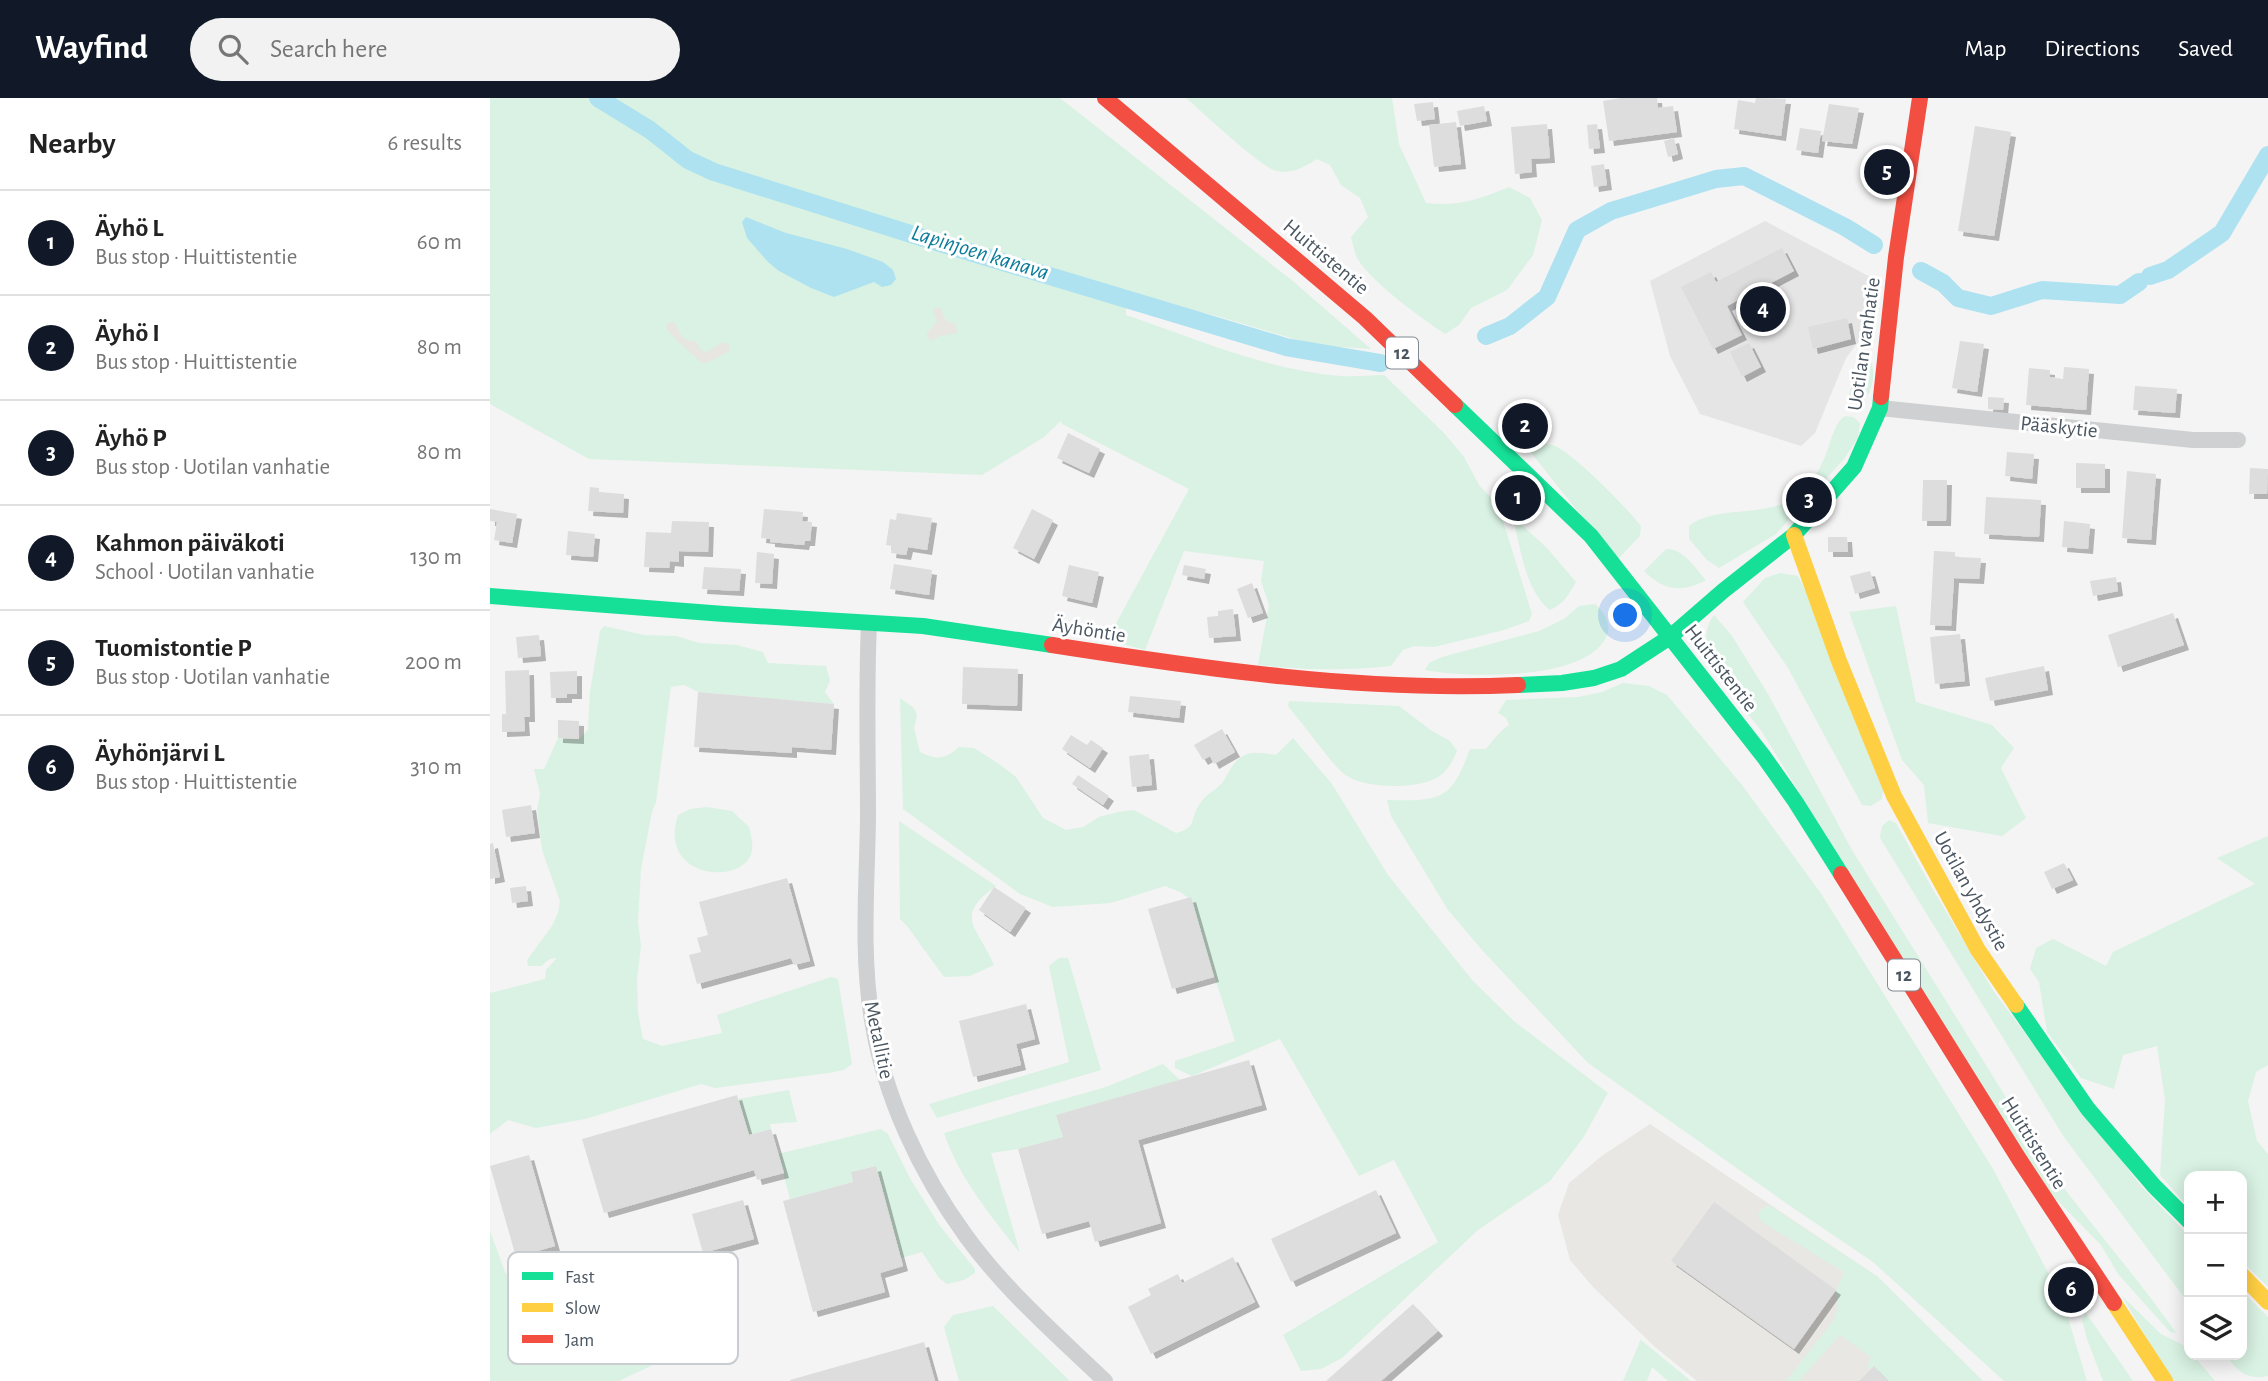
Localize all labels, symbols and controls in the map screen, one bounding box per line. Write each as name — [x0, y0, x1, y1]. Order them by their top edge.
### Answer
search box — [190, 18, 680, 81]
icon: search — [214, 30, 252, 68]
text: Wayfind — [35, 32, 148, 65]
text: Search here — [270, 36, 387, 62]
text: Map — [1964, 37, 2006, 61]
text: Directions — [2044, 37, 2140, 61]
text: Saved — [2178, 37, 2233, 61]
text: Nearby — [28, 129, 116, 159]
text: 6 results — [388, 132, 462, 155]
pin: 5 — [1864, 146, 1910, 198]
text: Äyhö L — [95, 215, 163, 241]
street label: Huittistentie — [1279, 215, 1373, 299]
water label: Lapinjoen kanava — [909, 221, 1051, 285]
text: 1 — [47, 231, 55, 254]
text: 60 m — [417, 231, 462, 254]
text: Bus stop · Huittistentie — [95, 246, 297, 269]
street label: Uotilan vanhatie — [1844, 276, 1884, 412]
pin: 4 — [1740, 283, 1786, 335]
text: Äyhö I — [95, 320, 160, 346]
text: 2 — [46, 336, 56, 359]
text: 80 m — [417, 336, 462, 359]
road number: 12 — [1386, 338, 1418, 368]
text: Bus stop · Huittistentie — [95, 351, 297, 374]
pin: 2 — [1502, 400, 1548, 452]
street label: Pääskytie — [2019, 413, 2099, 441]
text: Äyhö P — [95, 425, 167, 451]
text: 3 — [46, 441, 56, 464]
text: 80 m — [417, 441, 462, 464]
text: Bus stop · Uotilan vanhatie — [95, 456, 330, 479]
pin: 1 — [1495, 472, 1541, 524]
pin: 3 — [1786, 474, 1832, 526]
text: Kahmon päiväkoti — [95, 530, 285, 556]
text: 4 — [45, 546, 57, 569]
text: 130 m — [410, 546, 462, 569]
text: School · Uotilan vanhatie — [95, 561, 315, 584]
your location — [1608, 598, 1642, 632]
street label: Äyhöntie — [1051, 613, 1127, 646]
street label: Huittistentie — [1681, 620, 1761, 716]
text: Tuomistontie P — [95, 635, 252, 661]
text: 5 — [46, 651, 56, 674]
text: 200 m — [405, 651, 462, 674]
text: Bus stop · Uotilan vanhatie — [95, 666, 330, 689]
text: Äyhönjärvi L — [95, 740, 224, 766]
text: 6 — [45, 756, 57, 779]
text: 310 m — [410, 756, 462, 779]
text: Bus stop · Huittistentie — [95, 771, 297, 794]
street label: Uotilan yhdystie — [1930, 828, 2012, 954]
road number: 12 — [1888, 960, 1920, 990]
street label: Metallitie — [861, 999, 897, 1081]
street label: Huittistentie — [1997, 1093, 2071, 1193]
map controls — [2184, 1171, 2247, 1360]
button: + — [2184, 1171, 2247, 1234]
button: − — [2184, 1234, 2247, 1297]
legend — [508, 1252, 738, 1364]
pin: 6 — [2048, 1264, 2094, 1316]
text: Fast — [565, 1268, 595, 1287]
button: layers — [2184, 1297, 2247, 1360]
text: Slow — [565, 1299, 601, 1318]
text: Jam — [565, 1331, 594, 1350]

